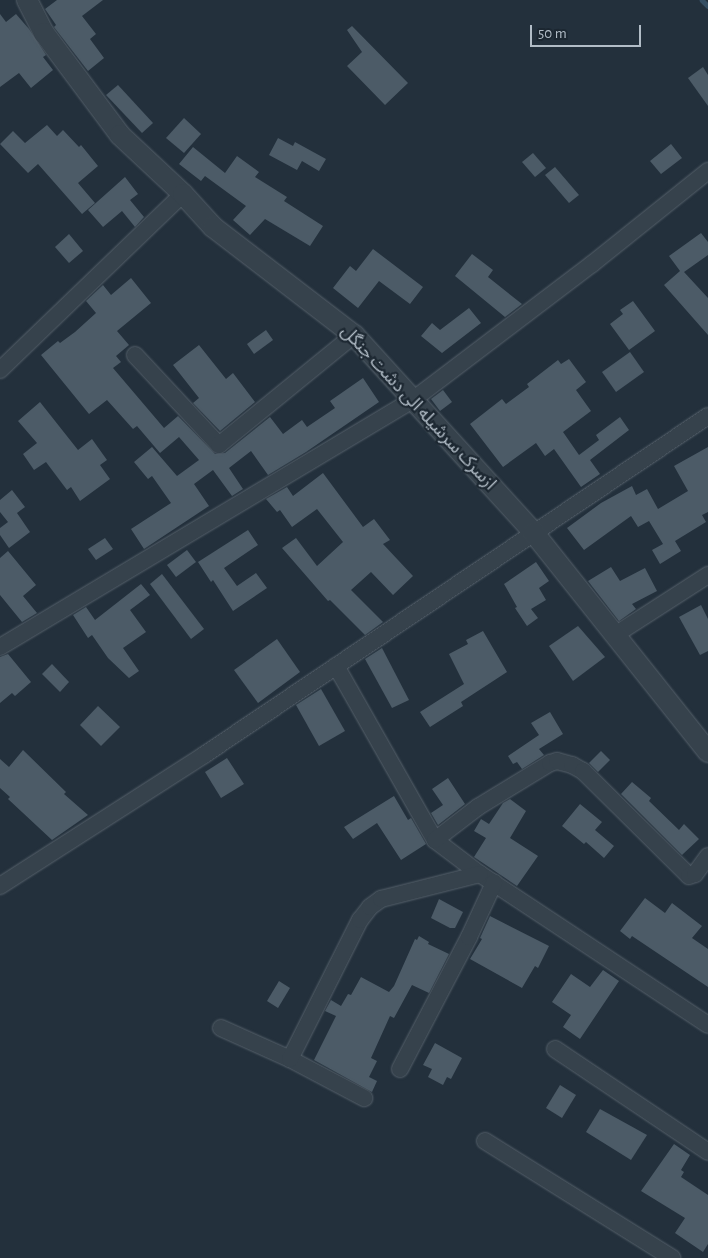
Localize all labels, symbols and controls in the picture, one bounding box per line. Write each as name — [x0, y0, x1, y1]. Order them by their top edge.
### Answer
scale bar — [533, 15, 644, 47]
text: 50 m — [538, 26, 567, 41]
street label: ازسرک سرشیله الی دشت جنگل — [336, 321, 500, 495]

